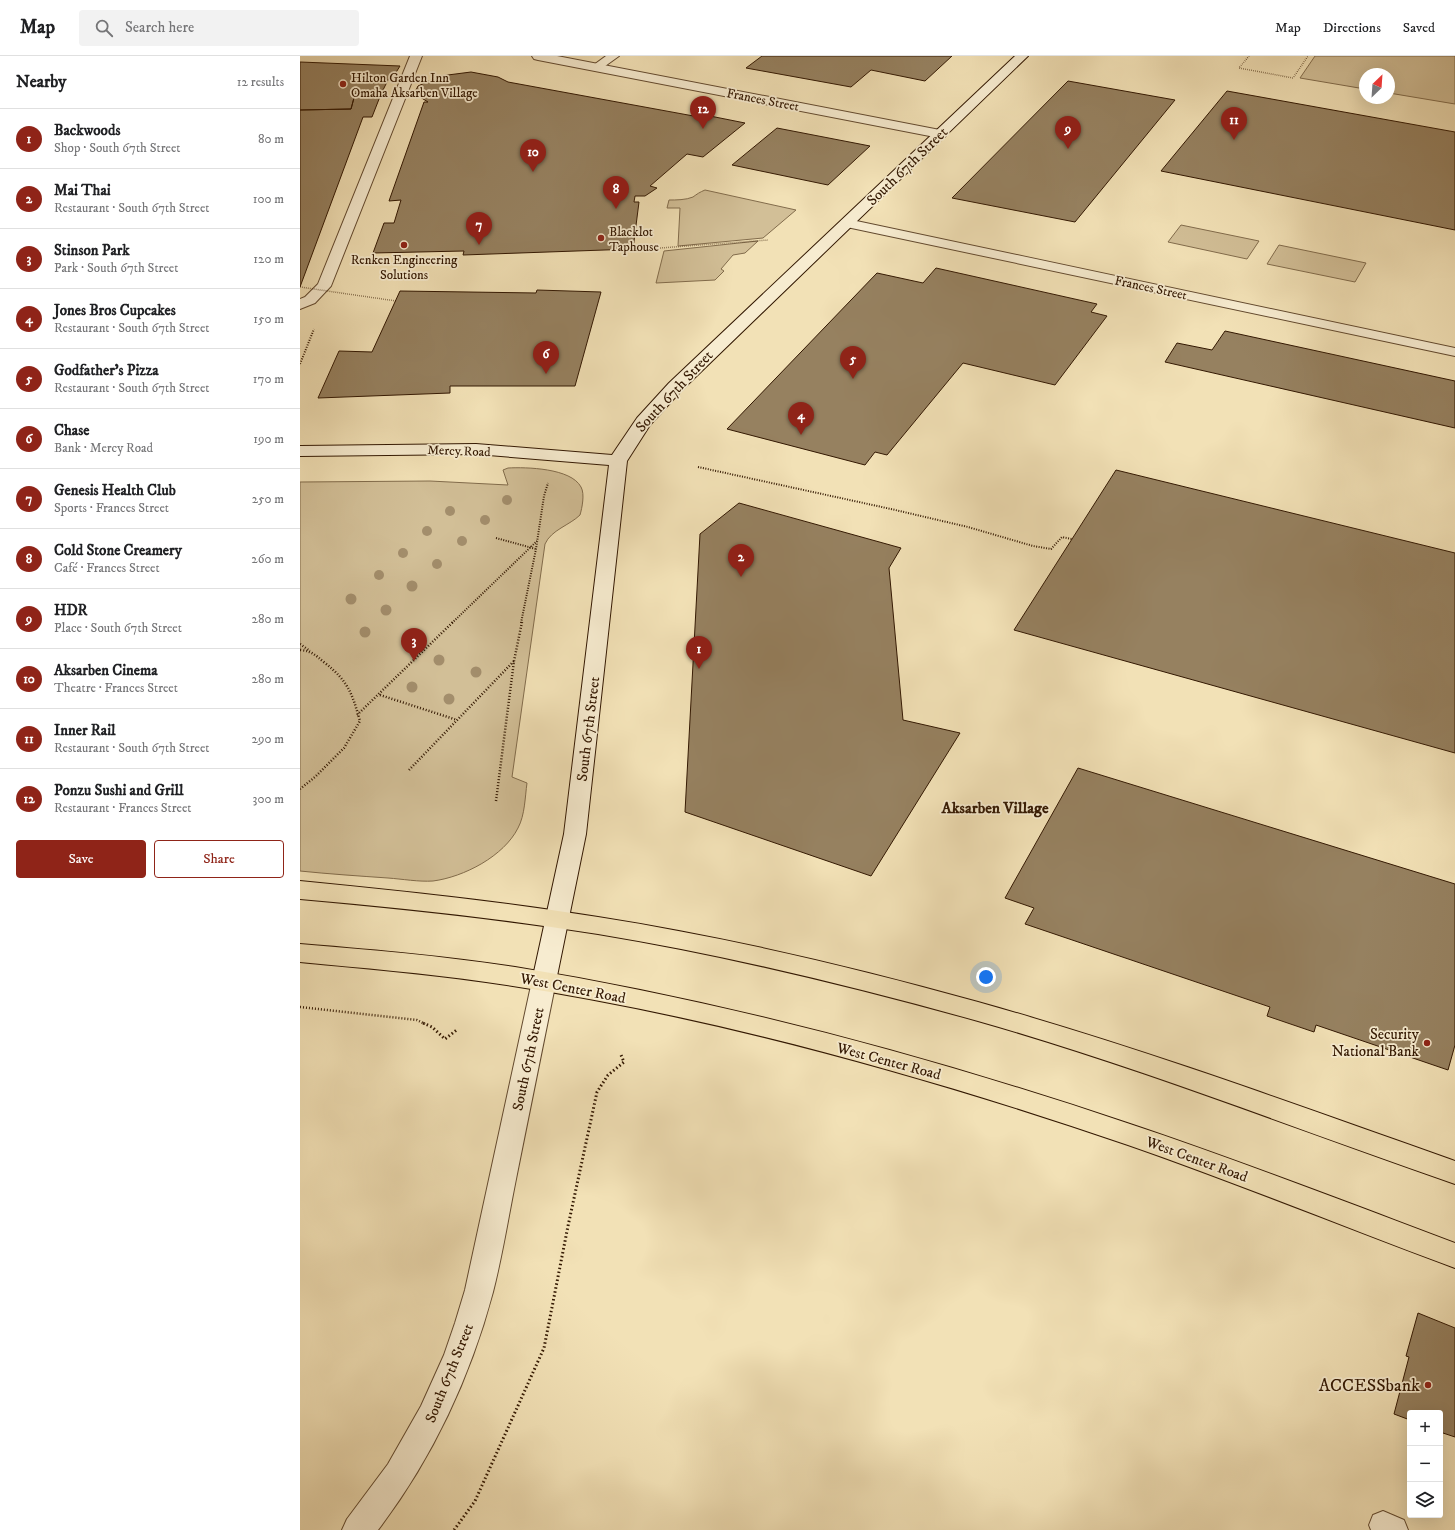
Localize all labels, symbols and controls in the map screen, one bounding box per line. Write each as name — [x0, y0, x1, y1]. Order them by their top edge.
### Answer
search box — [79, 10, 359, 46]
text: Map — [20, 16, 55, 39]
icon: search — [93, 17, 115, 39]
text: Search here — [125, 18, 194, 37]
text: Map — [1275, 19, 1301, 37]
text: Directions — [1323, 19, 1381, 37]
text: Saved — [1403, 19, 1435, 37]
north arrow — [1359, 68, 1395, 104]
place label: Hilton Garden Inn Omaha Aksarben Village — [351, 70, 478, 101]
text: Nearby — [16, 71, 66, 93]
text: 12 results — [237, 74, 284, 90]
marker: Hilton Garden Inn Omaha Aksarben Village — [338, 79, 348, 89]
street label: Frances Street — [725, 85, 800, 115]
pin: 12 — [690, 96, 716, 129]
pin: 11 — [1221, 107, 1247, 140]
pin: 9 — [1055, 116, 1081, 149]
text: Backwoods — [54, 121, 120, 140]
street label: South 67th Street — [863, 123, 952, 210]
text: 1 — [27, 131, 31, 147]
text: 80 m — [258, 131, 284, 147]
pin: 10 — [520, 139, 546, 172]
text: Shop · South 67th Street — [54, 140, 180, 156]
pin: 8 — [603, 176, 629, 209]
text: Mai Thai — [54, 181, 111, 200]
text: 2 — [26, 191, 32, 207]
text: 100 m — [253, 191, 284, 207]
text: Restaurant · South 67th Street — [54, 200, 210, 216]
pin: 7 — [466, 212, 492, 245]
place label: Blacklot Taphouse — [609, 224, 659, 255]
marker: Blacklot Taphouse — [596, 233, 606, 243]
marker: Renken Engineering Solutions — [399, 240, 409, 250]
text: Stinson Park — [54, 241, 130, 260]
text: 3 — [27, 251, 31, 267]
text: 120 m — [253, 251, 284, 267]
place label: Renken Engineering Solutions — [351, 252, 458, 283]
text: Park · South 67th Street — [54, 260, 178, 276]
street label: Frances Street — [1113, 273, 1188, 303]
text: Jones Bros Cupcakes — [54, 301, 176, 320]
text: 4 — [25, 311, 33, 327]
text: 150 m — [253, 311, 284, 327]
text: Restaurant · South 67th Street — [54, 320, 210, 336]
pin: 6 — [533, 341, 559, 374]
street label: South 67th Street — [631, 346, 717, 436]
pin: 5 — [840, 346, 866, 379]
text: Godfather's Pizza — [54, 361, 159, 380]
text: 5 — [26, 371, 32, 387]
text: 170 m — [253, 371, 284, 387]
text: Restaurant · South 67th Street — [54, 380, 210, 396]
pin: 4 — [788, 402, 814, 435]
text: Chase — [54, 421, 89, 440]
text: 6 — [26, 431, 32, 447]
text: 190 m — [253, 431, 284, 447]
text: Bank · Mercy Road — [54, 440, 153, 456]
street label: Mercy Road — [427, 442, 491, 460]
text: Genesis Health Club — [54, 481, 176, 500]
text: 7 — [26, 491, 32, 507]
text: 250 m — [252, 491, 284, 507]
text: Sports · Frances Street — [54, 500, 169, 516]
text: Cold Stone Creamery — [54, 541, 182, 560]
pin: 2 — [728, 544, 754, 577]
text: 8 — [26, 551, 32, 567]
text: 260 m — [251, 551, 284, 567]
text: Café · Frances Street — [54, 560, 160, 576]
text: HDR — [54, 601, 88, 620]
text: 9 — [26, 611, 32, 627]
text: 280 m — [252, 611, 284, 627]
text: Place · South 67th Street — [54, 620, 182, 636]
pin: 3 — [401, 628, 427, 661]
pin: 1 — [686, 636, 712, 669]
text: Aksarben Cinema — [54, 661, 158, 680]
text: 10 — [23, 671, 35, 687]
text: 280 m — [252, 671, 284, 687]
street label: South 67th Street — [573, 675, 604, 783]
text: Theatre · Frances Street — [54, 680, 178, 696]
text: Inner Rail — [54, 721, 116, 740]
text: 11 — [24, 731, 34, 747]
text: 290 m — [252, 731, 284, 747]
text: Restaurant · South 67th Street — [54, 740, 210, 756]
text: Ponzu Sushi and Grill — [54, 781, 183, 800]
text: 12 — [23, 791, 35, 807]
text: 300 m — [253, 791, 284, 807]
district label: Aksarben Village — [940, 798, 1049, 818]
text: Restaurant · Frances Street — [54, 800, 192, 816]
button: Save — [16, 840, 146, 878]
button: Share — [154, 840, 284, 878]
your location — [976, 967, 996, 987]
street label: West Center Road — [518, 969, 628, 1008]
street label: South 67th Street — [508, 1005, 549, 1113]
place label: Security National Bank — [1332, 1025, 1420, 1061]
street label: West Center Road — [834, 1038, 944, 1085]
marker: Security National Bank — [1422, 1038, 1432, 1048]
street label: West Center Road — [1142, 1132, 1251, 1187]
street label: South 67th Street — [421, 1321, 478, 1426]
place label: ACCESSbank — [1319, 1375, 1420, 1397]
marker: ACCESSbank — [1423, 1380, 1433, 1390]
map controls — [1407, 1410, 1443, 1518]
button: + — [1407, 1410, 1443, 1446]
button: − — [1407, 1446, 1443, 1482]
button: layers — [1407, 1482, 1443, 1518]

